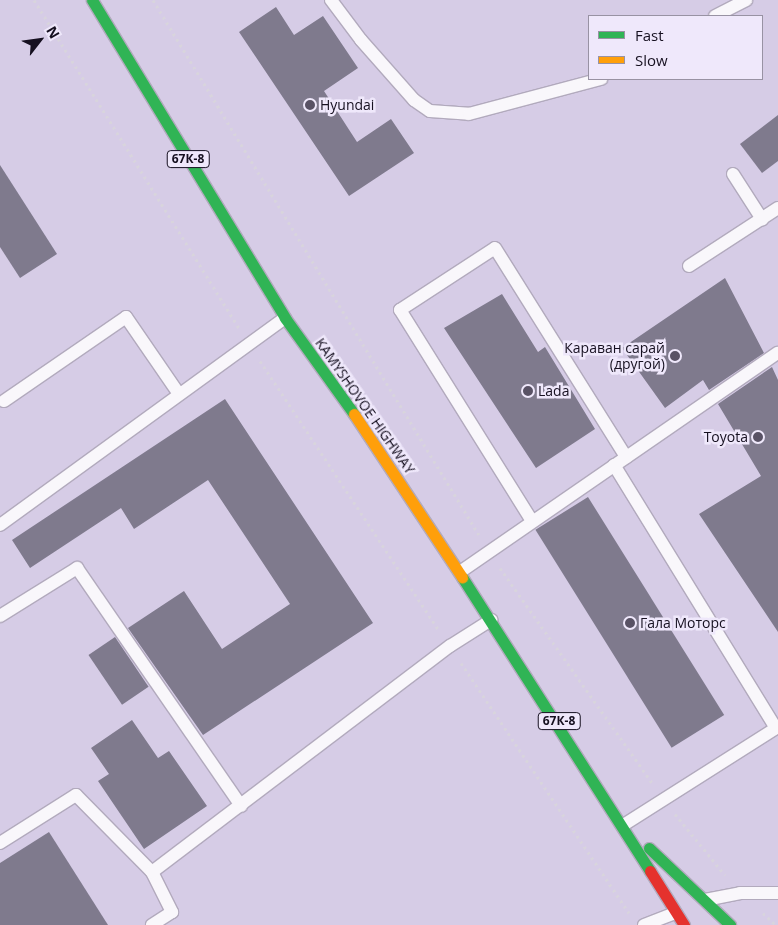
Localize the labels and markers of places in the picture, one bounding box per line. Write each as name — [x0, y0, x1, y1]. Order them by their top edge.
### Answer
place label: Hyundai — [320, 97, 374, 113]
marker: Hyundai — [304, 99, 316, 111]
place label: Караван сарай (другой) — [564, 340, 665, 372]
marker: Караван сарай (другой) — [669, 350, 681, 362]
place label: Lada — [538, 383, 569, 399]
marker: Lada — [522, 385, 534, 397]
place label: Toyota — [704, 429, 748, 445]
marker: Toyota — [752, 431, 764, 443]
place label: Гала Моторс — [640, 615, 726, 631]
marker: Гала Моторс — [624, 617, 636, 629]

